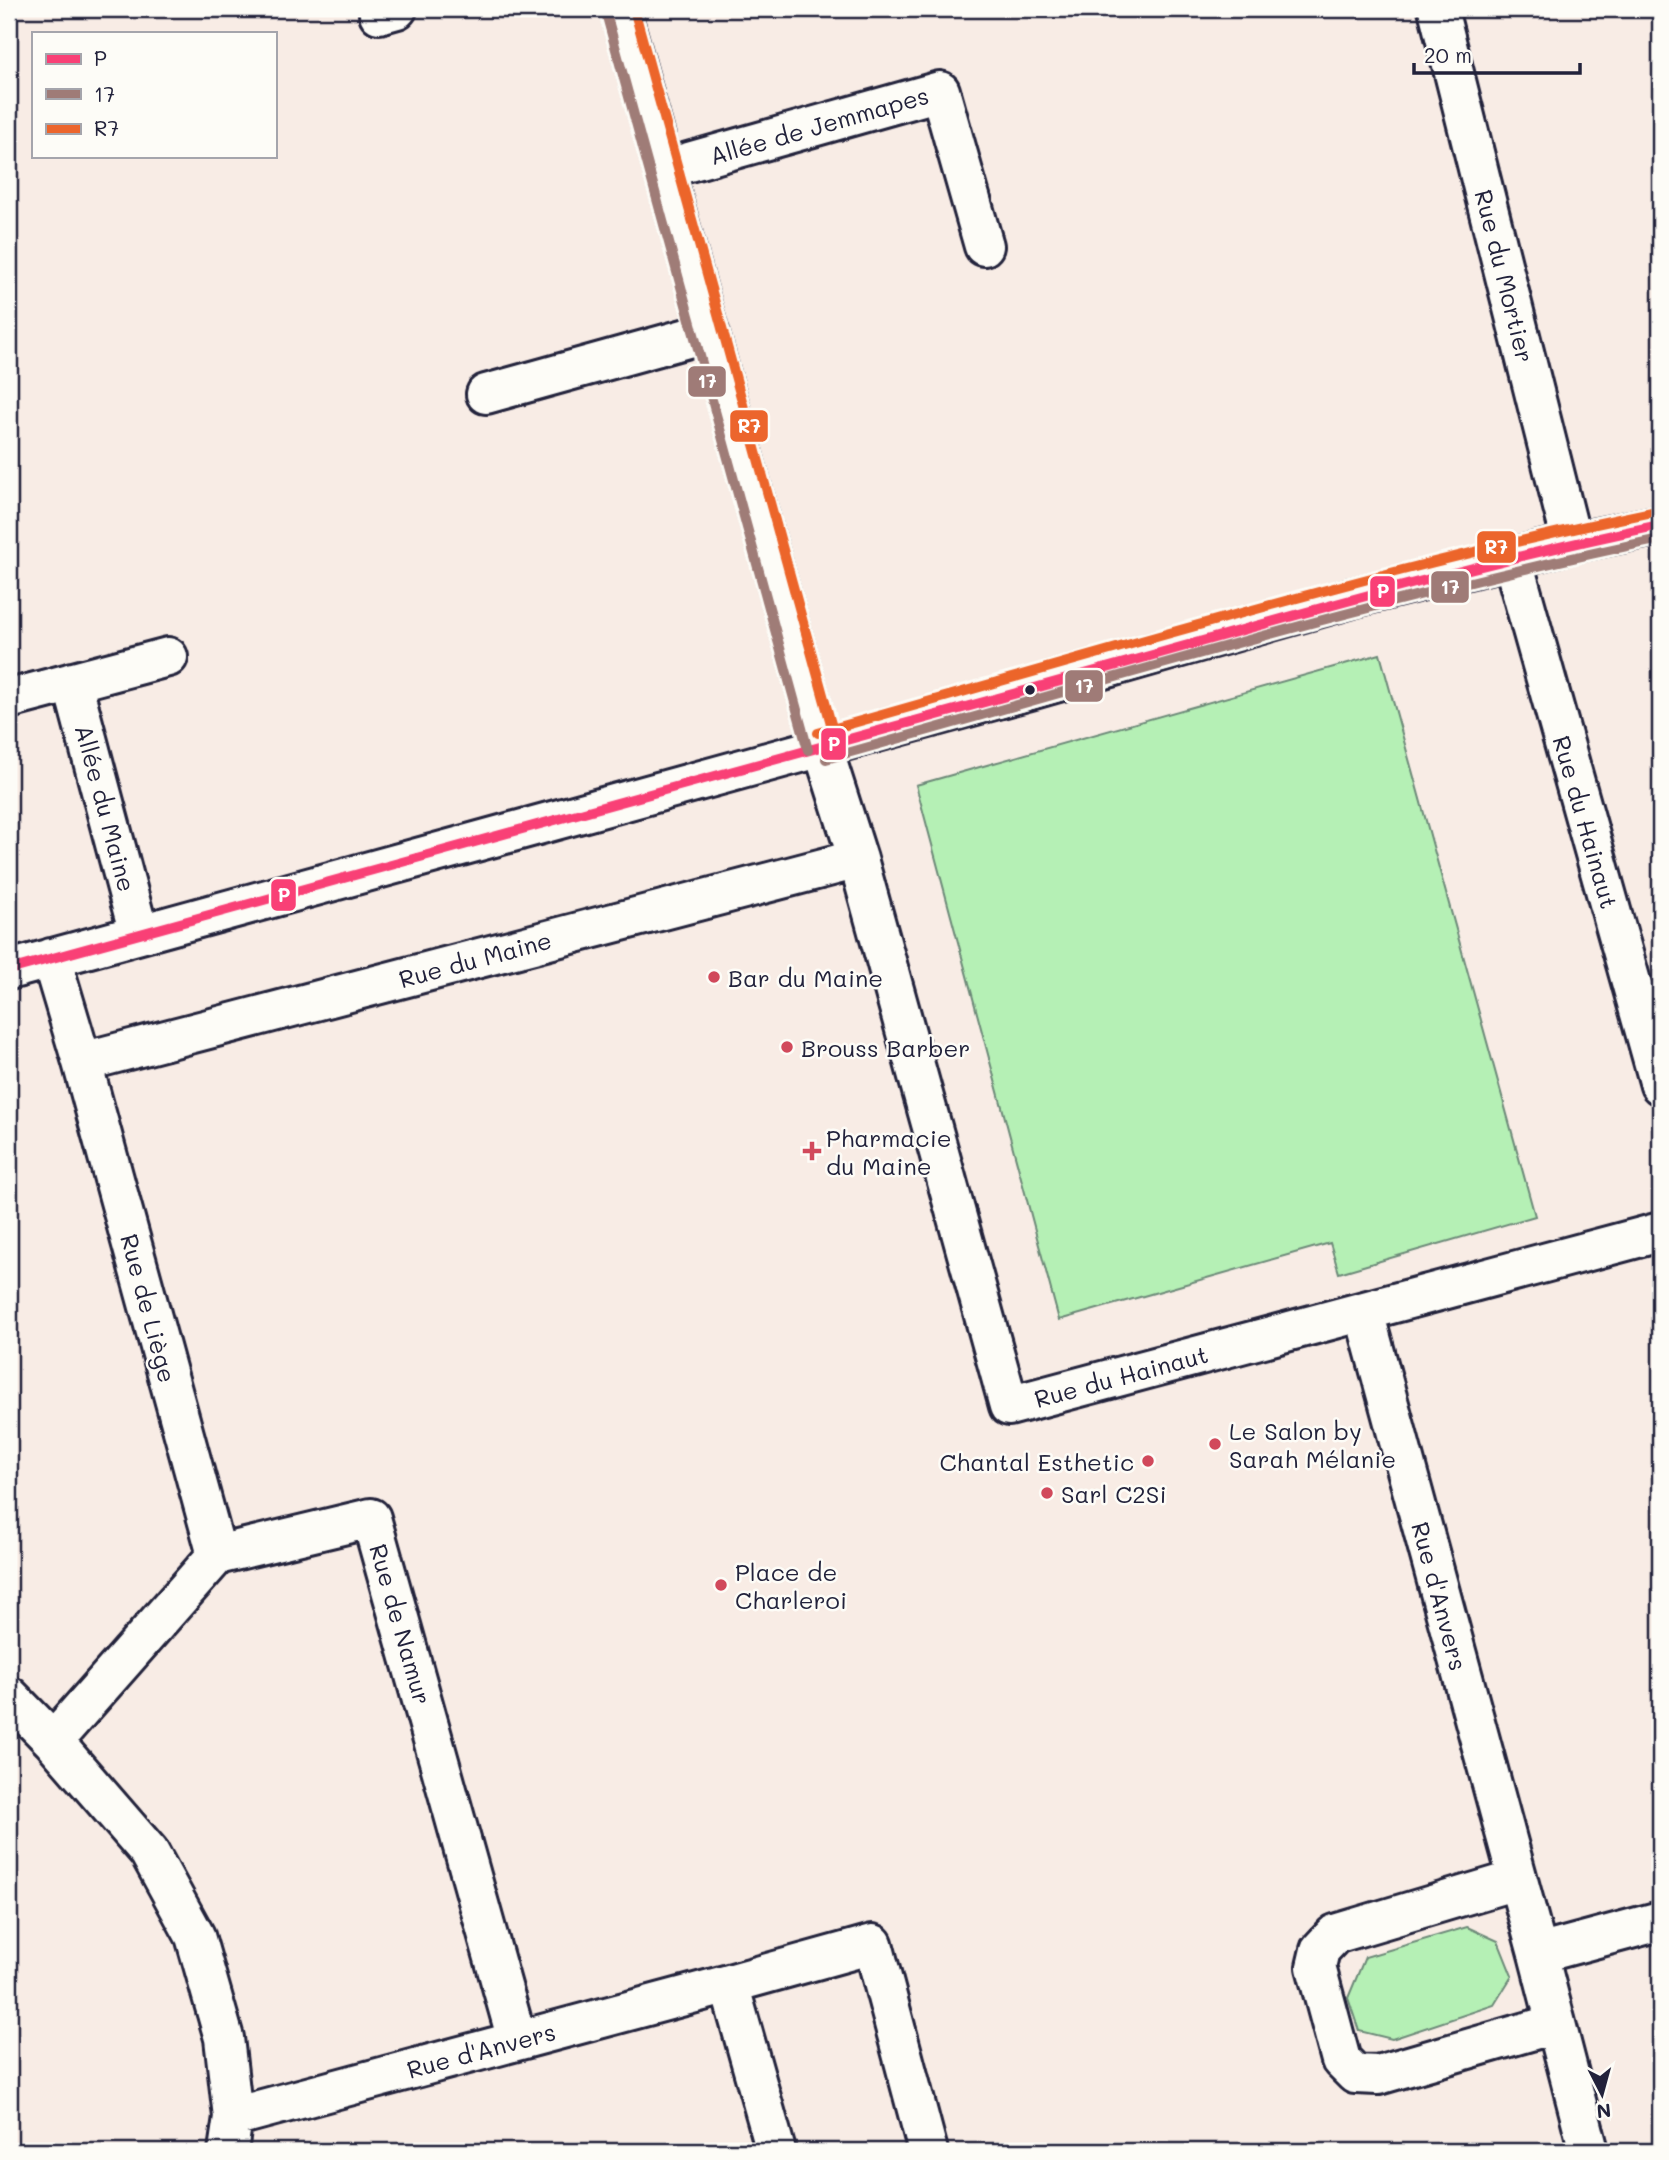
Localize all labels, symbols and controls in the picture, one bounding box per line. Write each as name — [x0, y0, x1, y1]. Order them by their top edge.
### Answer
legend — [32, 32, 276, 158]
scale bar — [1414, 32, 1580, 76]
text: 20 m — [1424, 41, 1472, 68]
text: P — [94, 44, 107, 71]
street label: Allée de Jemmapes — [706, 79, 932, 171]
text: 17 — [94, 80, 115, 107]
text: R7 — [94, 114, 119, 141]
street label: Rue du Mortier — [1469, 186, 1541, 366]
line badge: 17 — [687, 365, 727, 398]
text: 17 — [697, 368, 717, 393]
line badge: R7 — [729, 409, 769, 443]
text: R7 — [737, 413, 761, 438]
line badge: R7 — [1476, 530, 1517, 564]
text: R7 — [1484, 534, 1508, 559]
line badge: 17 — [1430, 570, 1470, 604]
text: 17 — [1440, 574, 1460, 599]
line badge: P — [1369, 575, 1396, 608]
text: P — [1377, 578, 1390, 603]
line badge: 17 — [1064, 669, 1104, 703]
text: 17 — [1074, 673, 1094, 698]
unlabelled marker — [1023, 683, 1037, 697]
street label: Allée du Maine — [69, 721, 143, 895]
line badge: P — [820, 727, 847, 761]
text: P — [828, 731, 841, 756]
street label: Rue du Hainaut — [1547, 732, 1625, 912]
line badge: P — [270, 878, 297, 912]
text: P — [278, 882, 291, 907]
street label: Rue du Maine — [395, 924, 555, 994]
place label: Bar du Maine — [728, 962, 883, 993]
marker: Bar du Maine — [706, 969, 722, 985]
place label: Brouss Barber — [801, 1032, 970, 1063]
marker: Brouss Barber — [779, 1039, 795, 1055]
place label: Pharmacie du Maine — [826, 1122, 952, 1181]
marker: Pharmacie du Maine — [804, 1143, 820, 1159]
street label: Rue de Liège — [114, 1230, 184, 1386]
street label: Rue du Hainaut — [1031, 1338, 1211, 1414]
place label: Le Salon by Sarah Mélanie — [1229, 1415, 1396, 1474]
marker: Le Salon by Sarah Mélanie — [1207, 1436, 1223, 1452]
place label: Chantal Esthetic — [939, 1446, 1134, 1477]
marker: Chantal Esthetic — [1140, 1453, 1156, 1469]
place label: Sarl C2Si — [1061, 1478, 1167, 1509]
marker: Sarl C2Si — [1039, 1485, 1055, 1501]
street label: Rue d'Anvers — [1405, 1518, 1475, 1674]
street label: Rue de Namur — [363, 1540, 439, 1708]
place label: Place de Charleroi — [735, 1556, 847, 1615]
marker: Place de Charleroi — [713, 1577, 729, 1593]
street label: Rue d'Anvers — [403, 2015, 559, 2085]
north arrow — [1568, 2058, 1638, 2128]
text: N — [1595, 2098, 1612, 2125]

